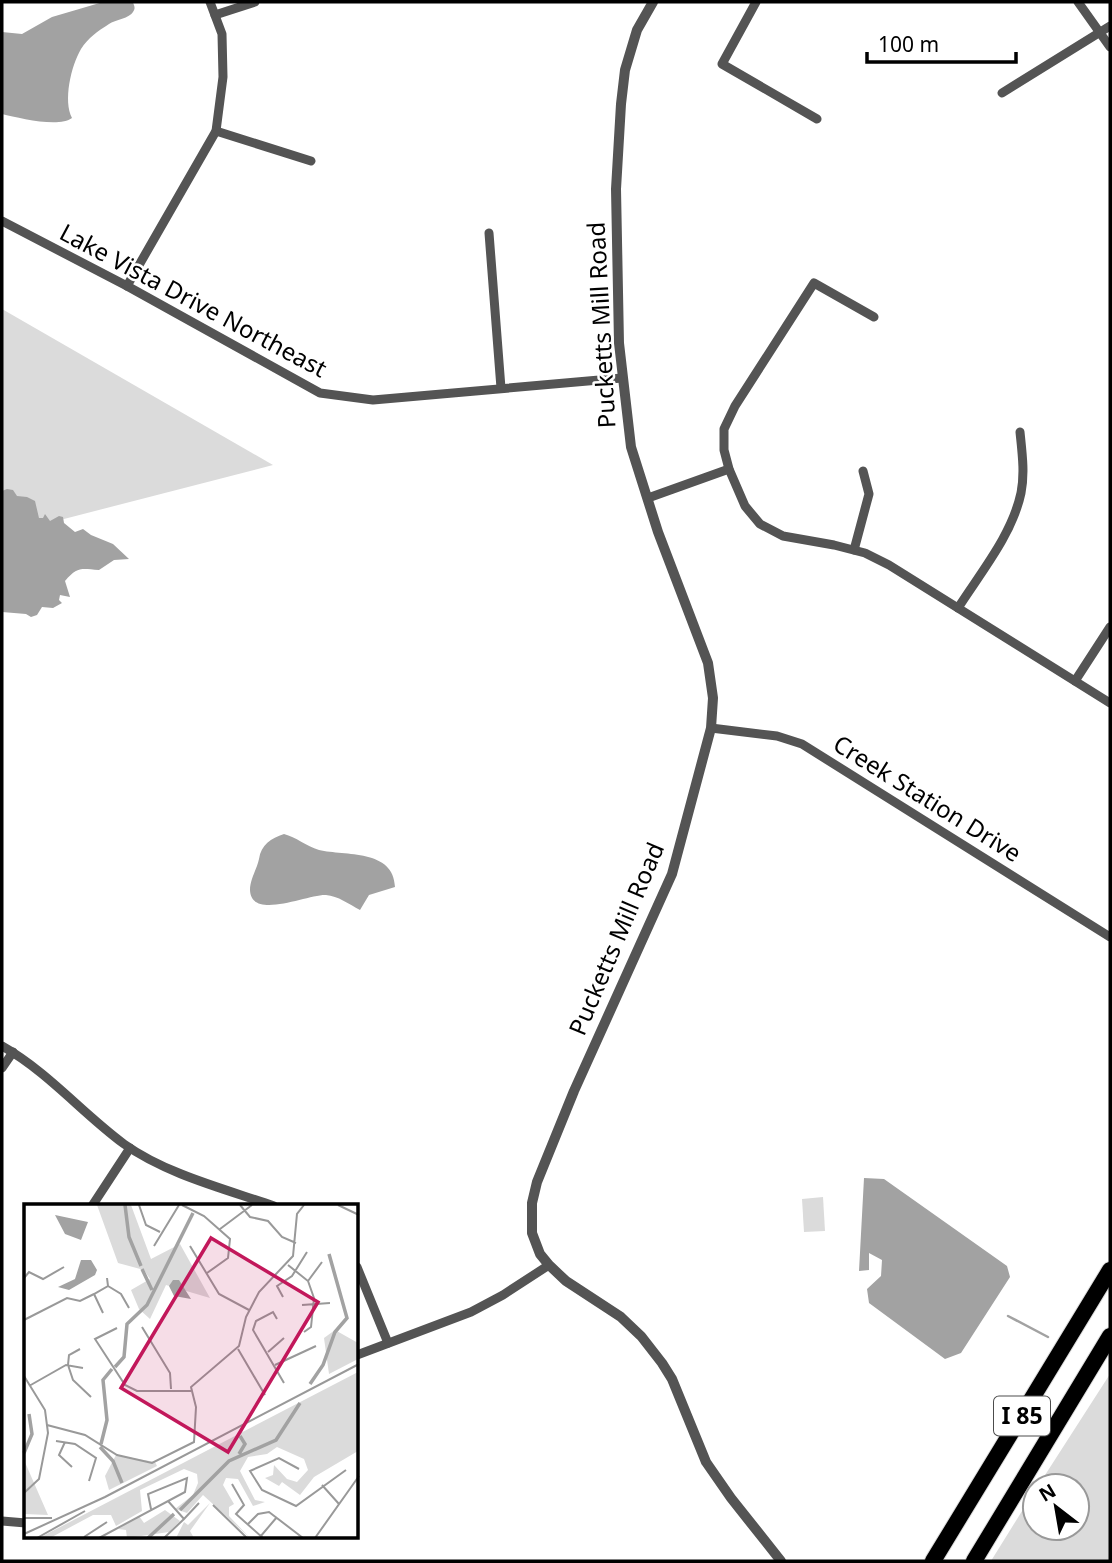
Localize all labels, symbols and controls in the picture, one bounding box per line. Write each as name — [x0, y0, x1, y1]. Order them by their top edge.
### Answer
scale bar — [867, 21, 1016, 65]
text: 100 m — [878, 30, 939, 58]
street label: Lake Vista Drive Northeast — [54, 215, 333, 384]
street label: Pucketts Mill Road — [579, 221, 622, 429]
street label: Creek Station Drive — [828, 727, 1028, 869]
street label: Pucketts Mill Road — [560, 837, 671, 1040]
inset map — [24, 1204, 359, 1538]
road number: I 85 — [994, 1396, 1050, 1436]
north arrow — [1021, 1472, 1091, 1542]
text: N — [1034, 1477, 1061, 1508]

